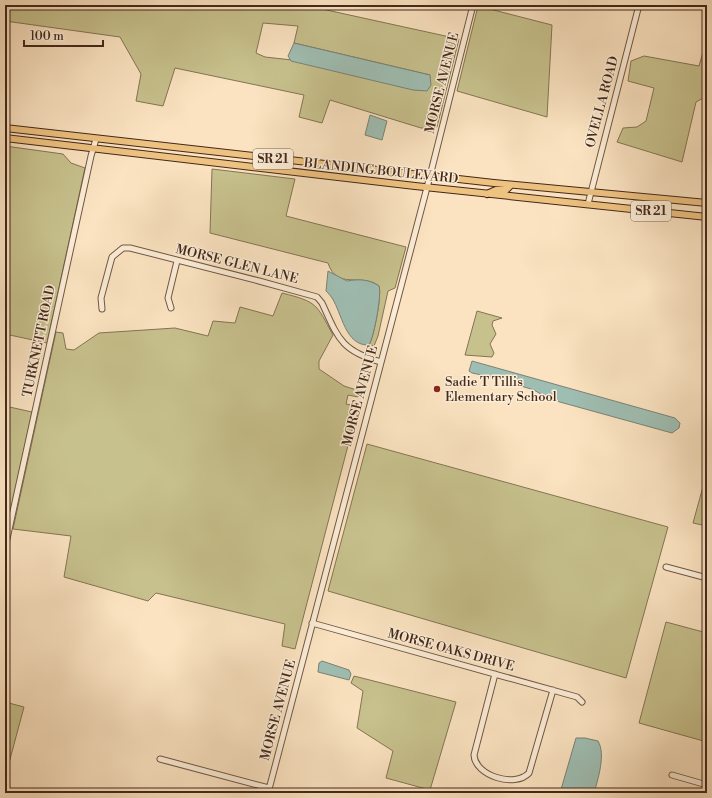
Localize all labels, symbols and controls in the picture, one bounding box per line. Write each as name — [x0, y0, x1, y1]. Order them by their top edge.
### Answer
scale bar — [24, 22, 103, 48]
text: 100 m — [30, 29, 64, 44]
street label: MORSE AVENUE — [422, 31, 462, 135]
street label: OVELLA ROAD — [582, 54, 622, 150]
road number: SR 21 — [253, 149, 293, 169]
street label: BLANDING BOULEVARD — [302, 155, 459, 187]
road number: SR 21 — [631, 201, 671, 221]
street label: MORSE GLEN LANE — [174, 241, 300, 287]
street label: TURKNETT ROAD — [19, 284, 59, 398]
street label: MORSE AVENUE — [339, 344, 381, 448]
place label: Sadie T Tillis Elementary School — [445, 374, 557, 405]
marker: Sadie T Tillis Elementary School — [432, 384, 442, 394]
street label: MORSE OAKS DRIVE — [386, 625, 516, 675]
street label: MORSE AVENUE — [257, 658, 299, 762]

